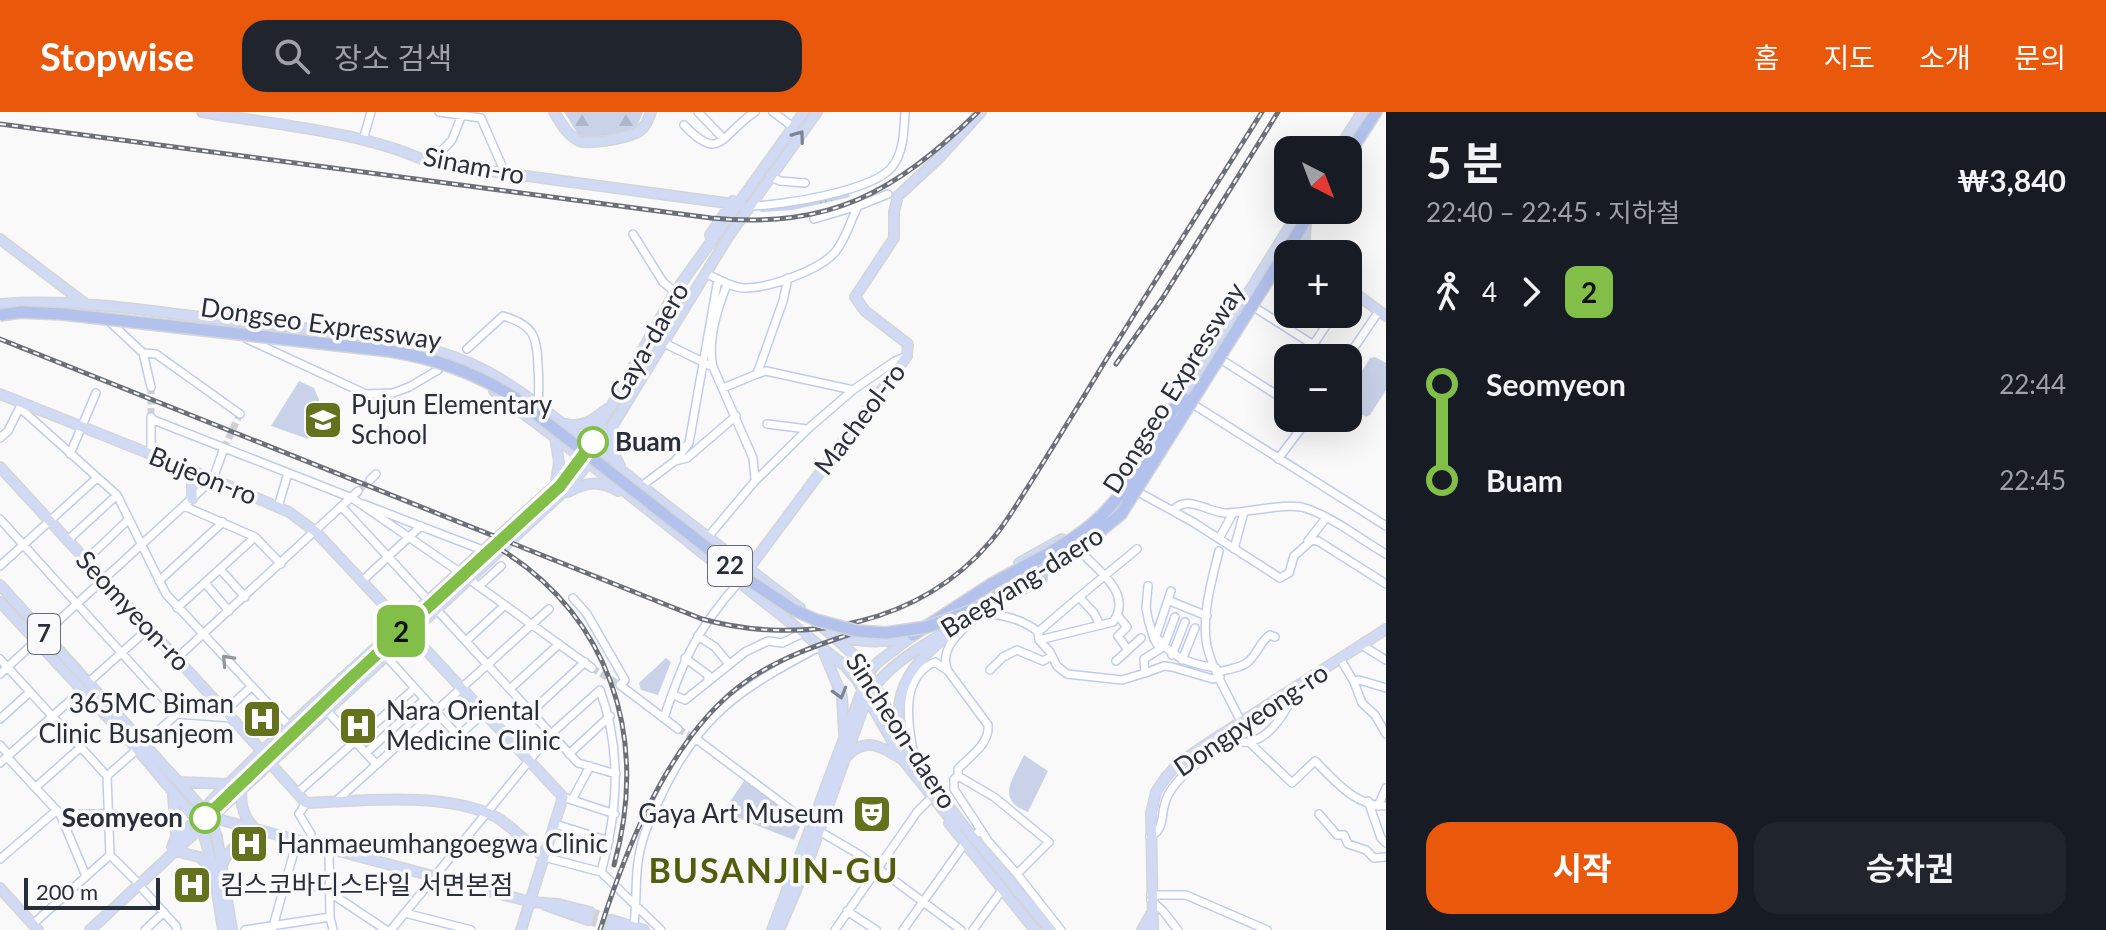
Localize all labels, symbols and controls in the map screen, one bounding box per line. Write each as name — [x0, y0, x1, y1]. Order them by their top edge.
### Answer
search box — [242, 20, 802, 92]
text: Stopwise — [40, 33, 194, 79]
icon: search — [270, 34, 314, 78]
text: 장소 검색 — [334, 39, 452, 75]
text: 홈 — [1754, 40, 1779, 74]
text: 지도 — [1823, 40, 1875, 74]
text: 소개 — [1919, 40, 1970, 74]
text: 문의 — [2014, 40, 2066, 74]
one-way arrow — [789, 131, 804, 145]
north arrow — [1274, 136, 1362, 224]
map controls — [1274, 136, 1362, 432]
text: 5 분 — [1426, 136, 1503, 188]
street label: Sinam-ro — [421, 140, 527, 190]
text: ₩3,840 — [1957, 162, 2066, 198]
text: 22:40 – 22:45 · 지하철 — [1426, 196, 1680, 228]
button: + — [1274, 240, 1362, 328]
icon: walk — [1426, 270, 1470, 314]
icon: forward — [1509, 270, 1553, 314]
text: 2 — [1581, 275, 1597, 309]
street label: Gaya-daero — [601, 276, 695, 407]
street label: Dongseo Expressway — [1095, 276, 1251, 499]
text: 4 — [1482, 276, 1497, 308]
street label: Dongseo Expressway — [199, 290, 444, 356]
button: − — [1274, 344, 1362, 432]
street label: Macheol-ro — [807, 356, 912, 481]
text: Seomyeon — [1486, 366, 1626, 402]
text: 22:44 — [1999, 368, 2066, 400]
place label: Pujun Elementary School — [351, 388, 553, 450]
school or university icon: Pujun Elementary School — [302, 399, 344, 441]
place label: Buam — [615, 425, 682, 457]
marker: Buam — [578, 427, 608, 457]
street label: Bujeon-ro — [145, 439, 262, 511]
text: Buam — [1486, 462, 1563, 498]
text: 22:45 — [1999, 464, 2066, 496]
street label: Baegyang-daero — [934, 518, 1109, 644]
street label: Seomyeon-ro — [70, 543, 198, 677]
road number: 22 — [708, 546, 752, 586]
line badge: 2 — [375, 605, 427, 657]
road number: 7 — [28, 614, 60, 654]
text: 2 — [393, 614, 409, 648]
street label: Sincheon-daero — [840, 647, 964, 814]
one-way arrow — [221, 655, 236, 669]
street label: Dongpyeong-ro — [1167, 656, 1334, 783]
one-way arrow — [831, 685, 847, 699]
place label: 365MC Biman Clinic Busanjeom — [39, 687, 234, 749]
place label: Nara Oriental Medicine Clinic — [386, 694, 561, 756]
hospital icon: 365MC Biman Clinic Busanjeom — [241, 698, 283, 740]
hospital icon: Nara Oriental Medicine Clinic — [337, 705, 379, 747]
theatre icon: Gaya Art Museum — [851, 793, 893, 835]
place label: Gaya Art Museum — [638, 797, 844, 829]
place label: Seomyeon — [62, 801, 183, 833]
marker: Seomyeon — [190, 803, 220, 833]
button: 시작 — [1426, 822, 1738, 914]
button: 승차권 — [1754, 822, 2066, 914]
hospital icon: Hanmaeumhangoegwa Clinic — [228, 823, 270, 865]
place label: Hanmaeumhangoegwa Clinic — [277, 827, 608, 859]
district label: BUSANJIN-GU — [648, 849, 900, 890]
hospital icon: 킴스코바디스타일 서면본점 — [171, 864, 213, 906]
place label: 킴스코바디스타일 서면본점 — [220, 868, 514, 900]
scale bar — [24, 874, 160, 910]
text: 200 m — [36, 878, 98, 905]

